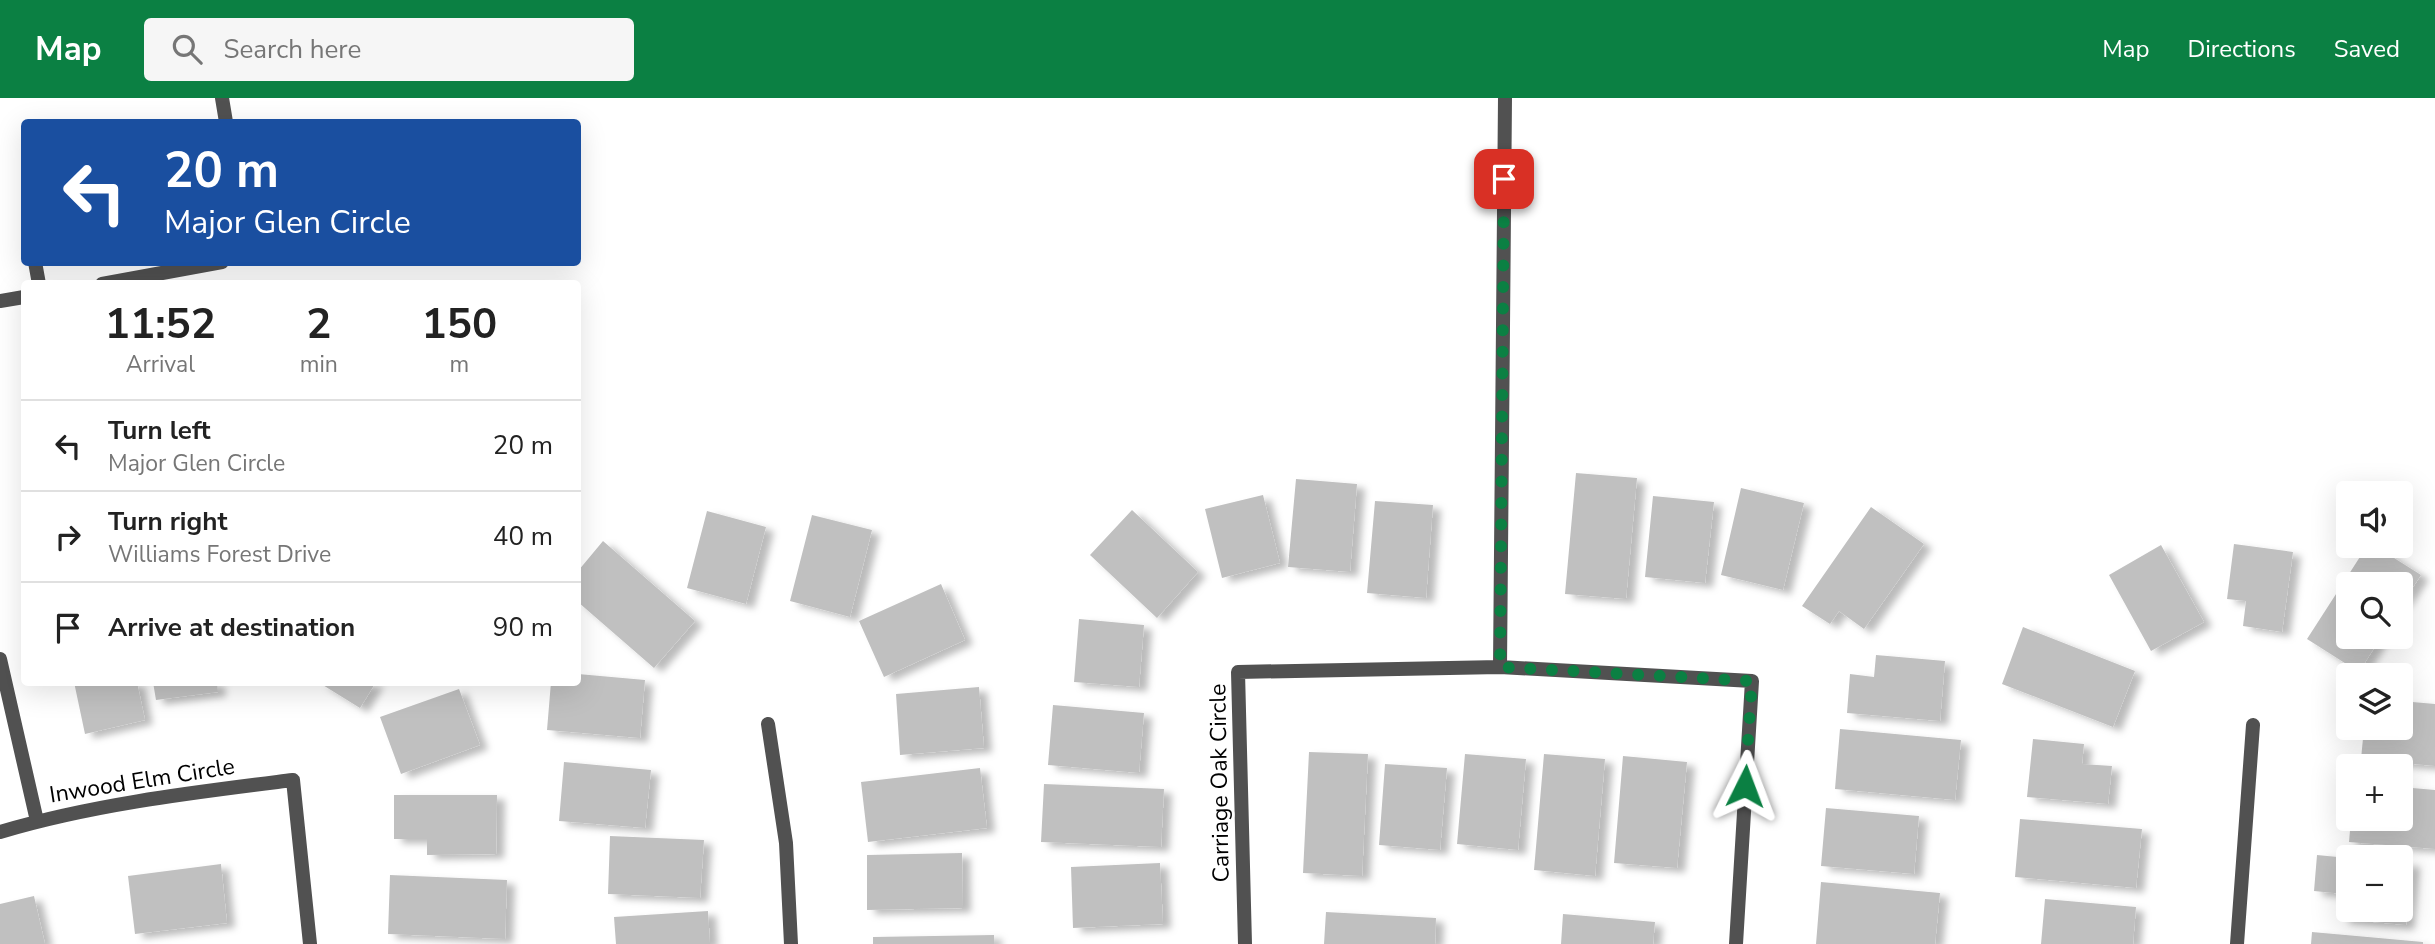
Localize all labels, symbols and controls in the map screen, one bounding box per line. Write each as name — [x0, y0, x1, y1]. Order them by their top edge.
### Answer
search box — [144, 18, 634, 81]
text: Map — [35, 27, 102, 72]
icon: search — [168, 30, 206, 68]
text: Search here — [224, 32, 361, 67]
text: Map — [2102, 33, 2149, 65]
text: Directions — [2187, 33, 2296, 65]
text: Saved — [2334, 33, 2400, 65]
text: 20 m — [164, 137, 279, 204]
icon: left — [49, 147, 140, 238]
pin — [1474, 149, 1534, 209]
icon: arrive — [1485, 160, 1523, 198]
text: Major Glen Circle — [164, 201, 411, 244]
text: 11:52 — [105, 296, 216, 353]
text: 2 — [306, 296, 331, 353]
text: 150 — [422, 296, 497, 353]
text: Arrival — [126, 349, 195, 380]
text: min — [300, 349, 338, 380]
text: m — [450, 349, 469, 380]
text: Turn left — [108, 413, 211, 448]
icon: left — [49, 427, 87, 465]
text: 20 m — [493, 428, 553, 463]
text: Major Glen Circle — [108, 448, 285, 479]
map controls — [2336, 481, 2413, 922]
button: sound — [2336, 481, 2413, 558]
text: Turn right — [108, 504, 227, 539]
icon: right — [49, 518, 87, 556]
text: 40 m — [493, 519, 553, 554]
text: Williams Forest Drive — [108, 539, 331, 570]
button: search — [2336, 572, 2413, 649]
icon: arrive — [49, 609, 87, 647]
text: Arrive at destination — [108, 610, 355, 645]
text: 90 m — [493, 610, 553, 645]
button: layers — [2336, 663, 2413, 740]
street label: Carriage Oak Circle — [1202, 683, 1237, 883]
position arrow — [1708, 749, 1782, 823]
street label: Inwood Elm Circle — [47, 751, 237, 810]
button: + — [2336, 754, 2413, 831]
button: − — [2336, 845, 2413, 922]

